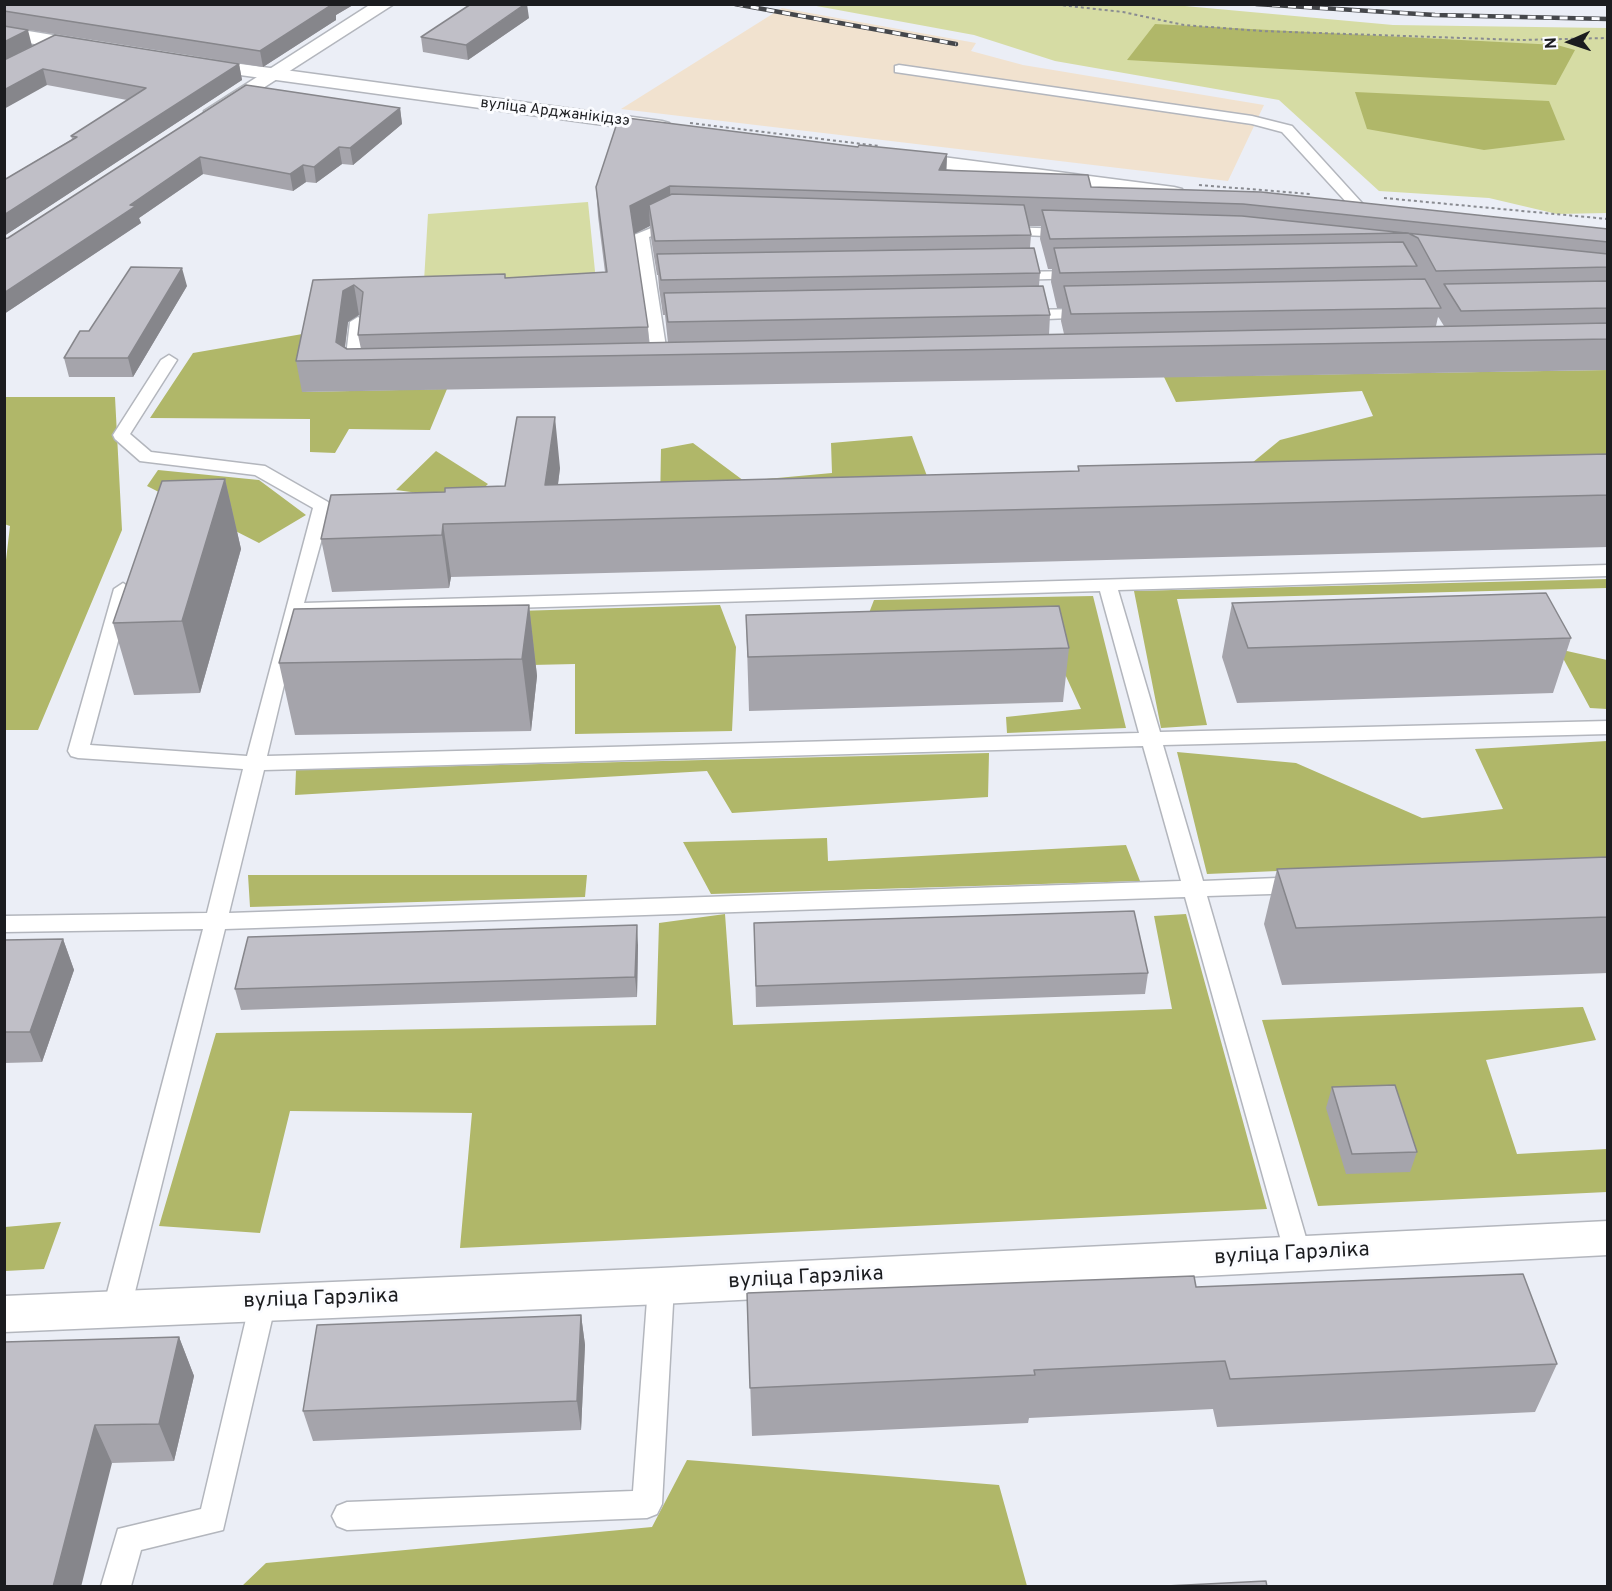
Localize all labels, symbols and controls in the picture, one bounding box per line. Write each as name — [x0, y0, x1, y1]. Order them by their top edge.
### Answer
north arrow — [1540, 12, 1600, 72]
text: N — [1542, 37, 1562, 49]
street label: вуліца Арджанікідзэ — [479, 95, 631, 131]
street label: вуліца Гарэліка — [1214, 1238, 1370, 1272]
street label: вуліца Гарэліка — [728, 1262, 884, 1296]
street label: вуліца Гарэліка — [243, 1285, 399, 1315]

